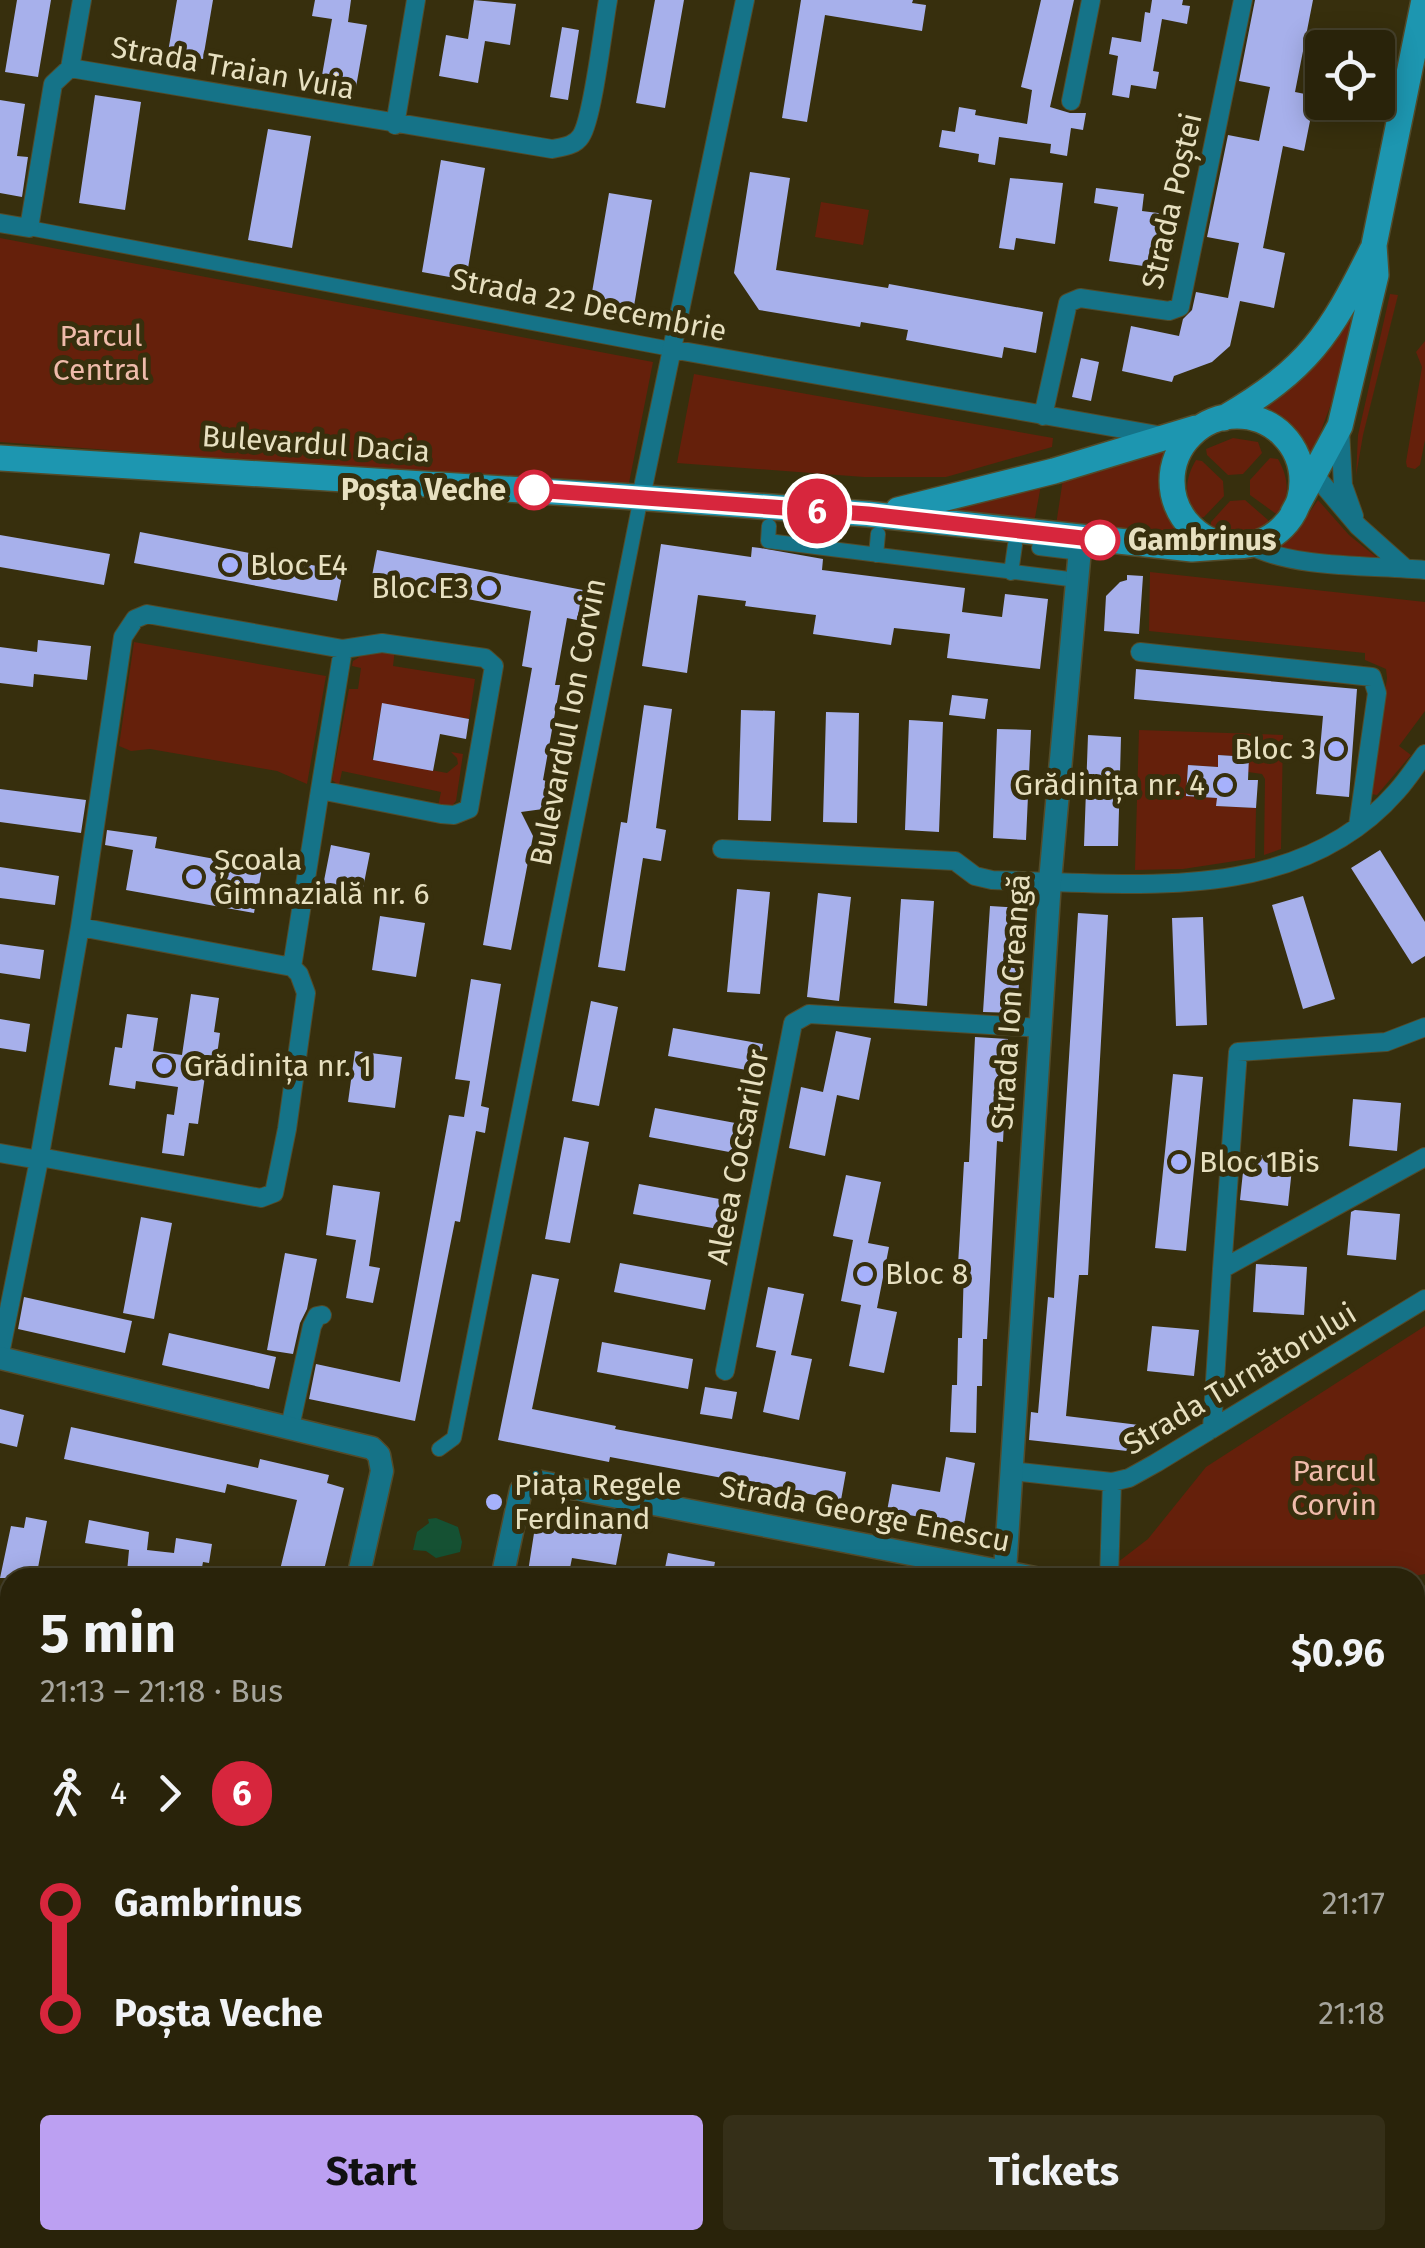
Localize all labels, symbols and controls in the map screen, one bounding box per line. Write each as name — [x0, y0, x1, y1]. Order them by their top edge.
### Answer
street label: Strada Traian Vuia — [109, 29, 357, 107]
map controls — [1305, 30, 1395, 120]
button: locate — [1305, 30, 1395, 120]
street label: Strada Poștei — [1134, 110, 1211, 293]
street label: Strada 22 Decembrie — [448, 261, 730, 349]
park label: Parcul Central — [53, 318, 149, 388]
street label: Bulevardul Dacia — [201, 418, 431, 470]
marker: Poșta Veche — [515, 471, 553, 509]
place label: Poșta Veche — [341, 472, 506, 510]
line badge: 6 — [784, 478, 850, 544]
text: 6 — [807, 490, 827, 532]
marker: Gambrinus — [1081, 521, 1119, 559]
place label: Gambrinus — [1128, 522, 1277, 558]
place label: Bloc E4 — [250, 547, 348, 583]
marker: Bloc E4 — [219, 554, 241, 576]
place label: Bloc E3 — [371, 570, 469, 606]
street label: Bulevardul Ion Corvin — [522, 575, 614, 869]
marker: Bloc E3 — [478, 577, 500, 599]
place label: Bloc 3 — [1234, 731, 1316, 767]
marker: Bloc 3 — [1325, 738, 1347, 760]
place label: Grădinița nr. 4 — [1014, 767, 1205, 804]
marker: Grădinița nr. 4 — [1214, 774, 1236, 796]
place label: Școala Gimnazială nr. 6 — [214, 842, 429, 912]
marker: Școala Gimnazială nr. 6 — [183, 866, 205, 888]
street label: Strada Ion Creangă — [984, 873, 1038, 1131]
street label: Aleea Cocsarilor — [699, 1046, 777, 1268]
place label: Grădinița nr. 1 — [184, 1048, 372, 1085]
marker: Grădinița nr. 1 — [153, 1055, 175, 1077]
place label: Bloc 1Bis — [1199, 1144, 1319, 1180]
marker: Bloc 1Bis — [1168, 1151, 1190, 1173]
place label: Bloc 8 — [885, 1256, 968, 1292]
marker: Bloc 8 — [854, 1263, 876, 1285]
street label: Strada Turnătorului — [1117, 1295, 1363, 1463]
park label: Parcul Corvin — [1291, 1453, 1377, 1523]
place label: Piața Regele Ferdinand — [514, 1467, 682, 1537]
street label: Strada George Enescu — [717, 1468, 1013, 1560]
marker: Piața Regele Ferdinand — [483, 1491, 505, 1513]
text: 5 min — [40, 1601, 176, 1667]
text: $0.96 — [1291, 1630, 1385, 1676]
text: 21:13 – 21:18 · Bus — [40, 1672, 283, 1710]
icon: walk — [40, 1766, 95, 1821]
icon: forward — [142, 1766, 197, 1821]
text: 6 — [232, 1772, 252, 1814]
text: 4 — [110, 1774, 127, 1812]
text: Gambrinus — [114, 1880, 302, 1926]
text: 21:17 — [1322, 1884, 1385, 1922]
text: Poșta Veche — [114, 1990, 323, 2036]
text: 21:18 — [1318, 1994, 1385, 2032]
button: Start — [40, 2115, 703, 2230]
button: Tickets — [723, 2115, 1385, 2230]

